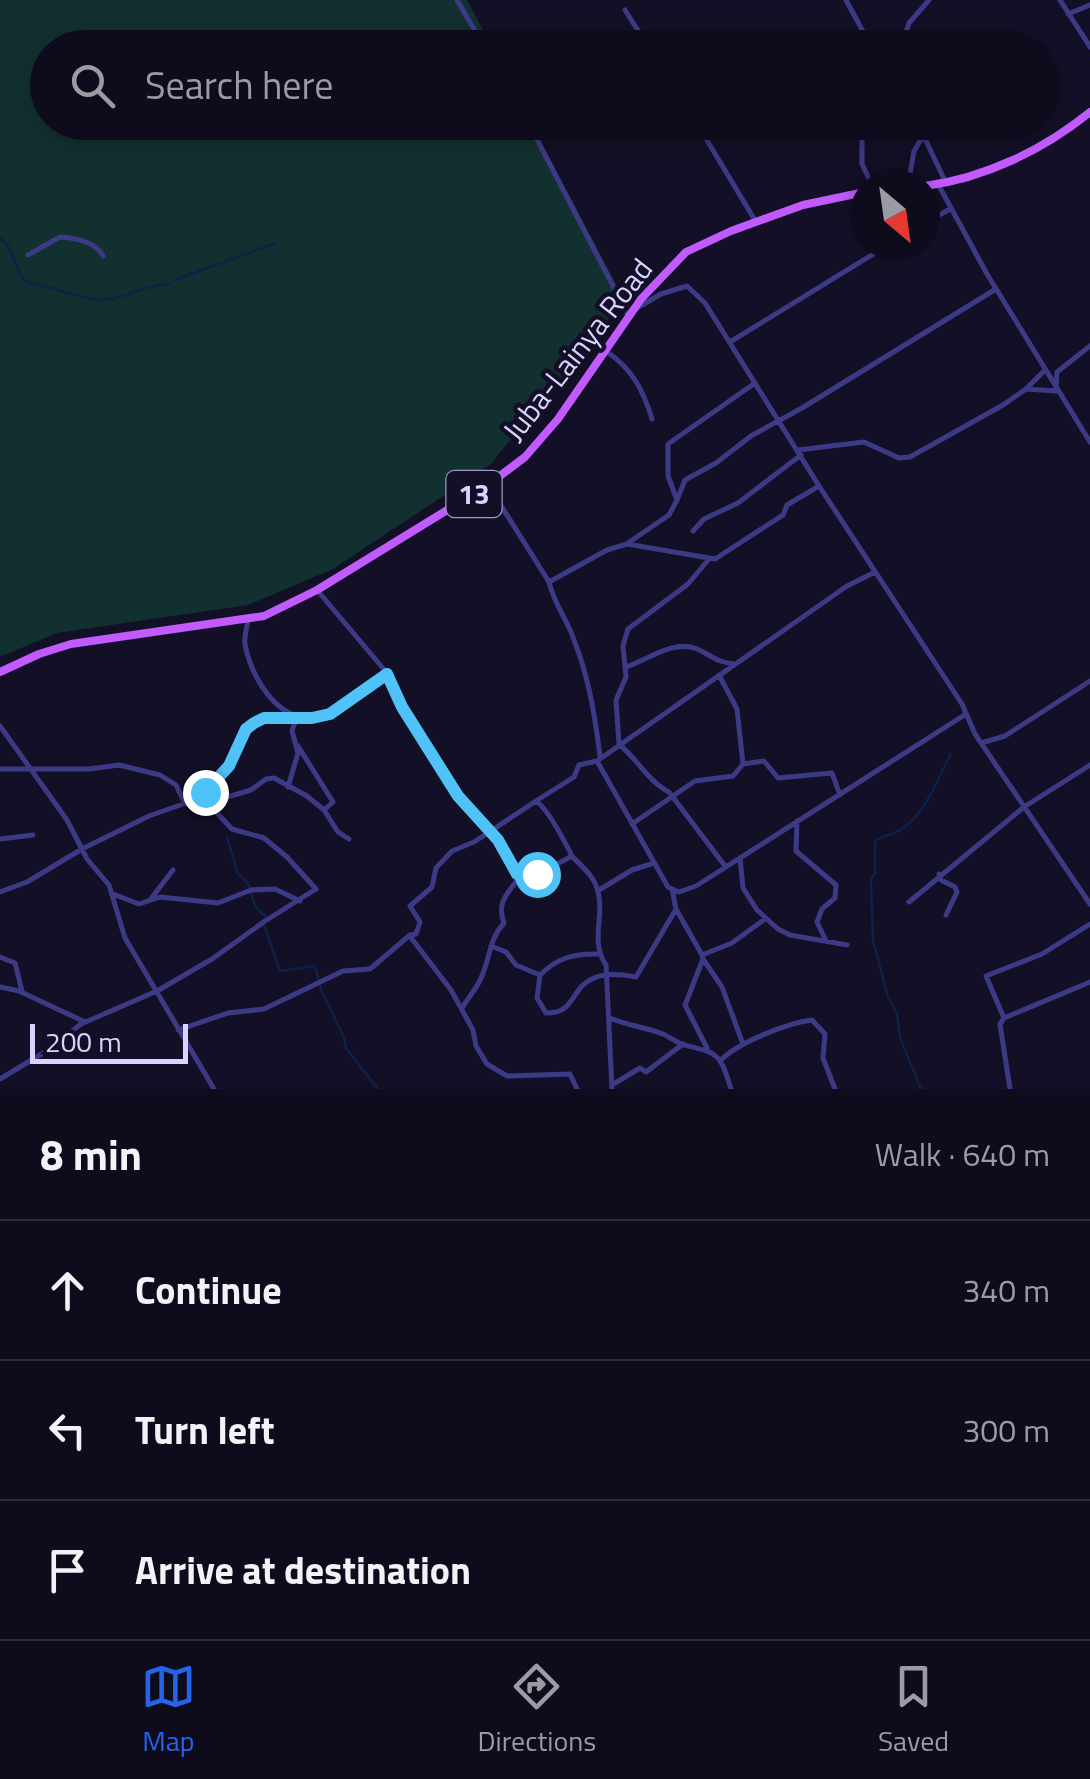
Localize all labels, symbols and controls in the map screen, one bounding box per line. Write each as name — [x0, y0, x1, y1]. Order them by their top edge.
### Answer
search box — [30, 30, 1060, 140]
text: Search here — [145, 56, 333, 114]
icon: search — [65, 58, 120, 113]
north arrow — [850, 170, 940, 260]
street label: Juba-Lainya Road — [491, 248, 663, 451]
road number: 13 — [446, 471, 502, 517]
route end — [183, 770, 229, 816]
route start — [515, 852, 561, 898]
scale bar — [30, 1019, 188, 1064]
text: 200 m — [45, 1020, 122, 1063]
text: 8 min — [40, 1122, 142, 1186]
text: Walk · 640 m — [875, 1130, 1050, 1178]
text: Continue — [135, 1261, 282, 1319]
icon: ahead — [40, 1263, 95, 1318]
text: 340 m — [962, 1266, 1050, 1314]
text: Turn left — [135, 1401, 275, 1459]
icon: left — [40, 1403, 95, 1458]
text: 300 m — [962, 1406, 1050, 1454]
text: Arrive at destination — [135, 1541, 471, 1599]
icon: arrive — [40, 1543, 95, 1598]
tab: Map — [141, 1659, 196, 1762]
tab: Directions — [478, 1659, 596, 1762]
tab: Saved — [878, 1659, 949, 1762]

